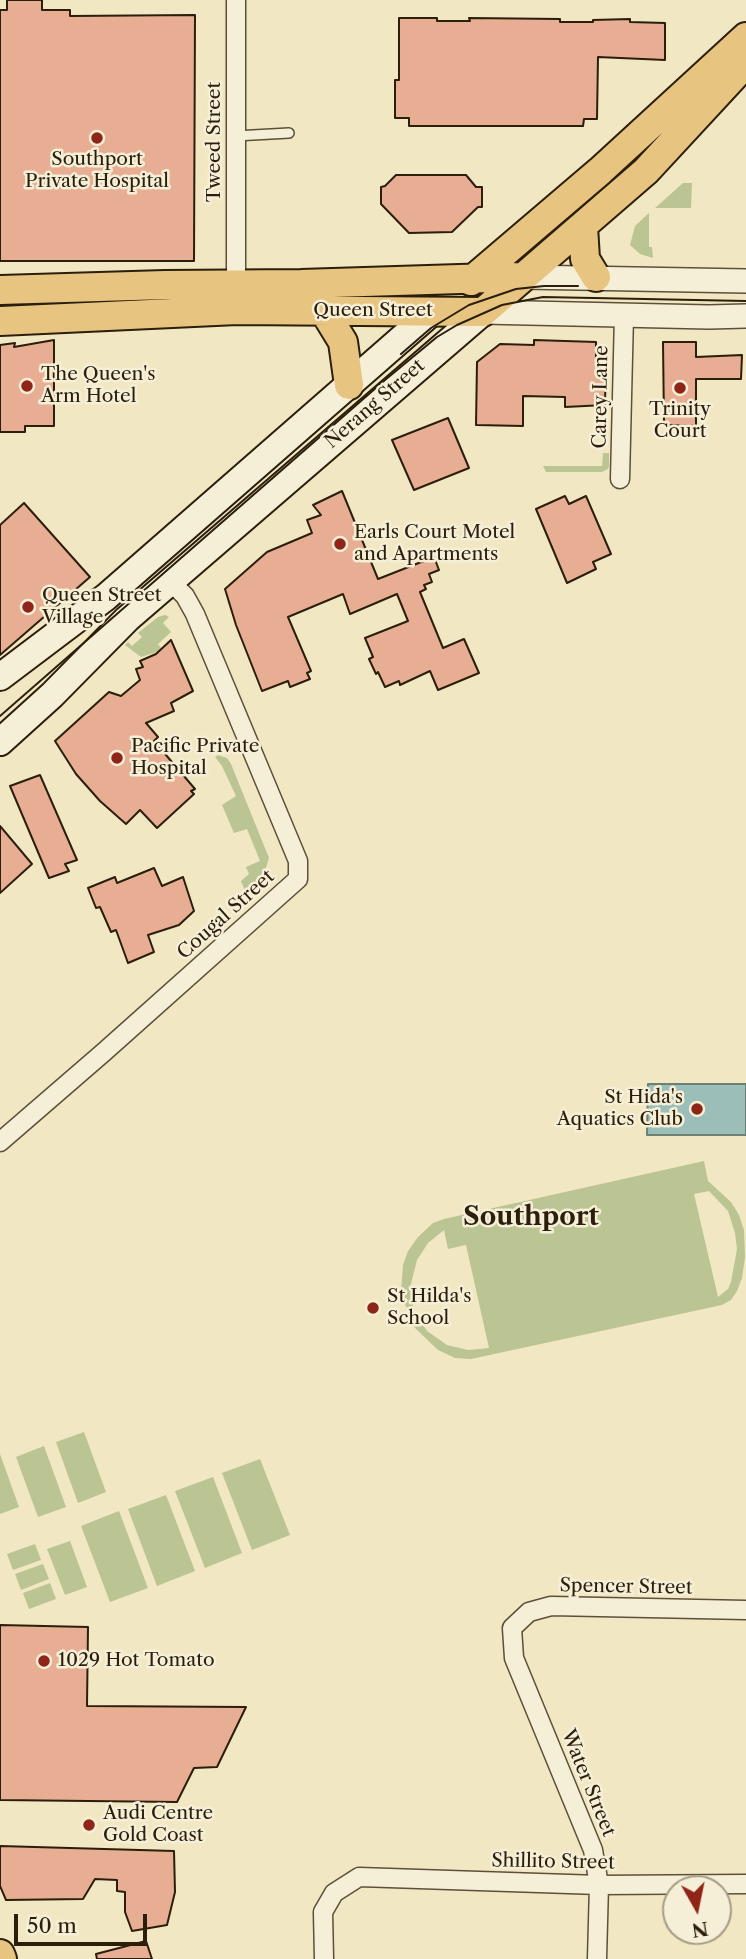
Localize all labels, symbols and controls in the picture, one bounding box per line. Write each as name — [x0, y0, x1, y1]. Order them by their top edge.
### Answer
street label: Tweed Street — [204, 82, 226, 202]
marker: Southport Private Hospital — [89, 130, 105, 146]
place label: Southport Private Hospital — [25, 149, 169, 193]
street label: Queen Street — [313, 300, 433, 322]
street label: Carey Lane — [589, 345, 613, 449]
street label: Nerang Street — [320, 355, 430, 453]
place label: The Queen's Arm Hotel — [41, 364, 155, 408]
marker: The Queen's Arm Hotel — [19, 378, 35, 394]
marker: Trinity Court — [672, 380, 688, 396]
place label: Trinity Court — [649, 399, 711, 443]
place label: Earls Court Motel and Apartments — [354, 522, 515, 566]
marker: Earls Court Motel and Apartments — [332, 536, 348, 552]
place label: Queen Street Village — [42, 585, 162, 629]
marker: Queen Street Village — [20, 599, 36, 615]
place label: Pacific Private Hospital — [131, 736, 259, 780]
marker: Pacific Private Hospital — [109, 750, 125, 766]
street label: Cougal Street — [173, 866, 279, 964]
place label: St Hida's Aquatics Club — [557, 1087, 683, 1131]
marker: St Hida's Aquatics Club — [689, 1101, 705, 1117]
district label: Southport — [463, 1201, 599, 1233]
place label: St Hilda's School — [387, 1286, 471, 1330]
marker: St Hilda's School — [365, 1300, 381, 1316]
street label: Spencer Street — [559, 1574, 693, 1600]
place label: 1029 Hot Tomato — [58, 1650, 215, 1672]
marker: 1029 Hot Tomato — [36, 1653, 52, 1669]
street label: Water Street — [556, 1726, 620, 1840]
place label: Audi Centre Gold Coast — [103, 1803, 213, 1847]
marker: Audi Centre Gold Coast — [81, 1817, 97, 1833]
street label: Shillito Street — [491, 1850, 615, 1874]
north arrow — [662, 1875, 732, 1945]
scale bar — [18, 1899, 150, 1943]
text: 50 m — [27, 1913, 77, 1938]
text: N — [690, 1917, 710, 1942]

